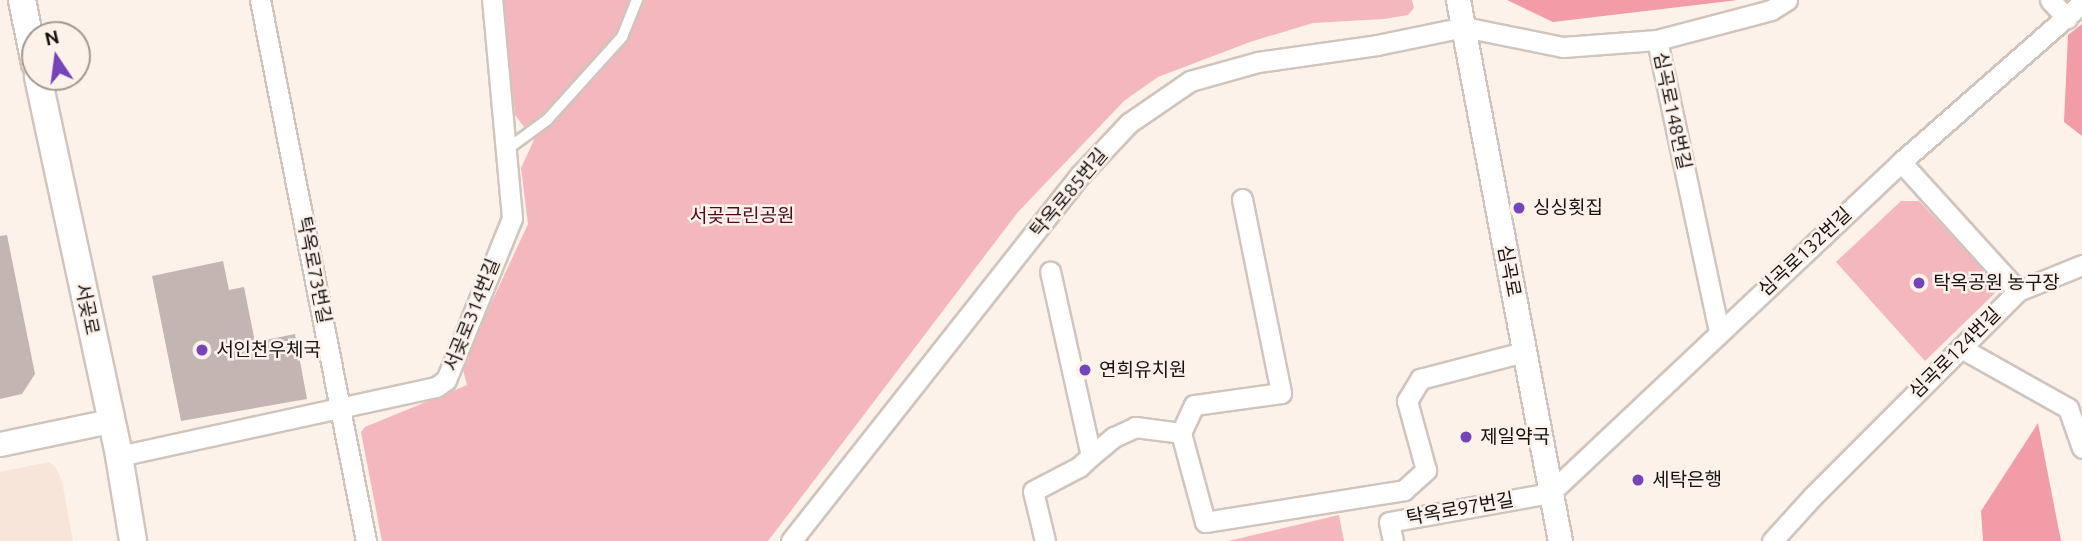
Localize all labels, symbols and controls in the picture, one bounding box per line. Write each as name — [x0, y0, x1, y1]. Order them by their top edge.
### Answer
north arrow — [21, 21, 91, 91]
text: N — [42, 25, 61, 50]
street label: 심곡로148번길 — [1648, 50, 1696, 172]
street label: 탁옥로85번길 — [1025, 144, 1113, 242]
place label: 싱싱횟집 — [1533, 197, 1603, 219]
marker: 싱싱횟집 — [1511, 200, 1527, 216]
street label: 심곡로132번길 — [1754, 203, 1856, 301]
park label: 서곶근린공원 — [690, 205, 794, 227]
street label: 탁옥로73번길 — [292, 214, 336, 326]
street label: 심곡로 — [1493, 243, 1525, 299]
street label: 서곶로314번길 — [439, 255, 505, 375]
place label: 탁옥공원 농구장 — [1933, 272, 2060, 294]
marker: 탁옥공원 농구장 — [1911, 275, 1927, 291]
street label: 서곶로 — [70, 281, 104, 337]
street label: 심곡로124번길 — [1905, 303, 2005, 403]
place label: 서인천우체국 — [216, 339, 321, 361]
marker: 서인천우체국 — [194, 342, 210, 358]
place label: 연희유치원 — [1099, 359, 1186, 381]
marker: 연희유치원 — [1077, 362, 1093, 378]
place label: 제일약국 — [1480, 426, 1550, 448]
marker: 제일약국 — [1458, 429, 1474, 445]
place label: 세탁은행 — [1652, 469, 1722, 491]
marker: 세탁은행 — [1630, 472, 1646, 488]
street label: 탁옥로97번길 — [1404, 488, 1516, 530]

